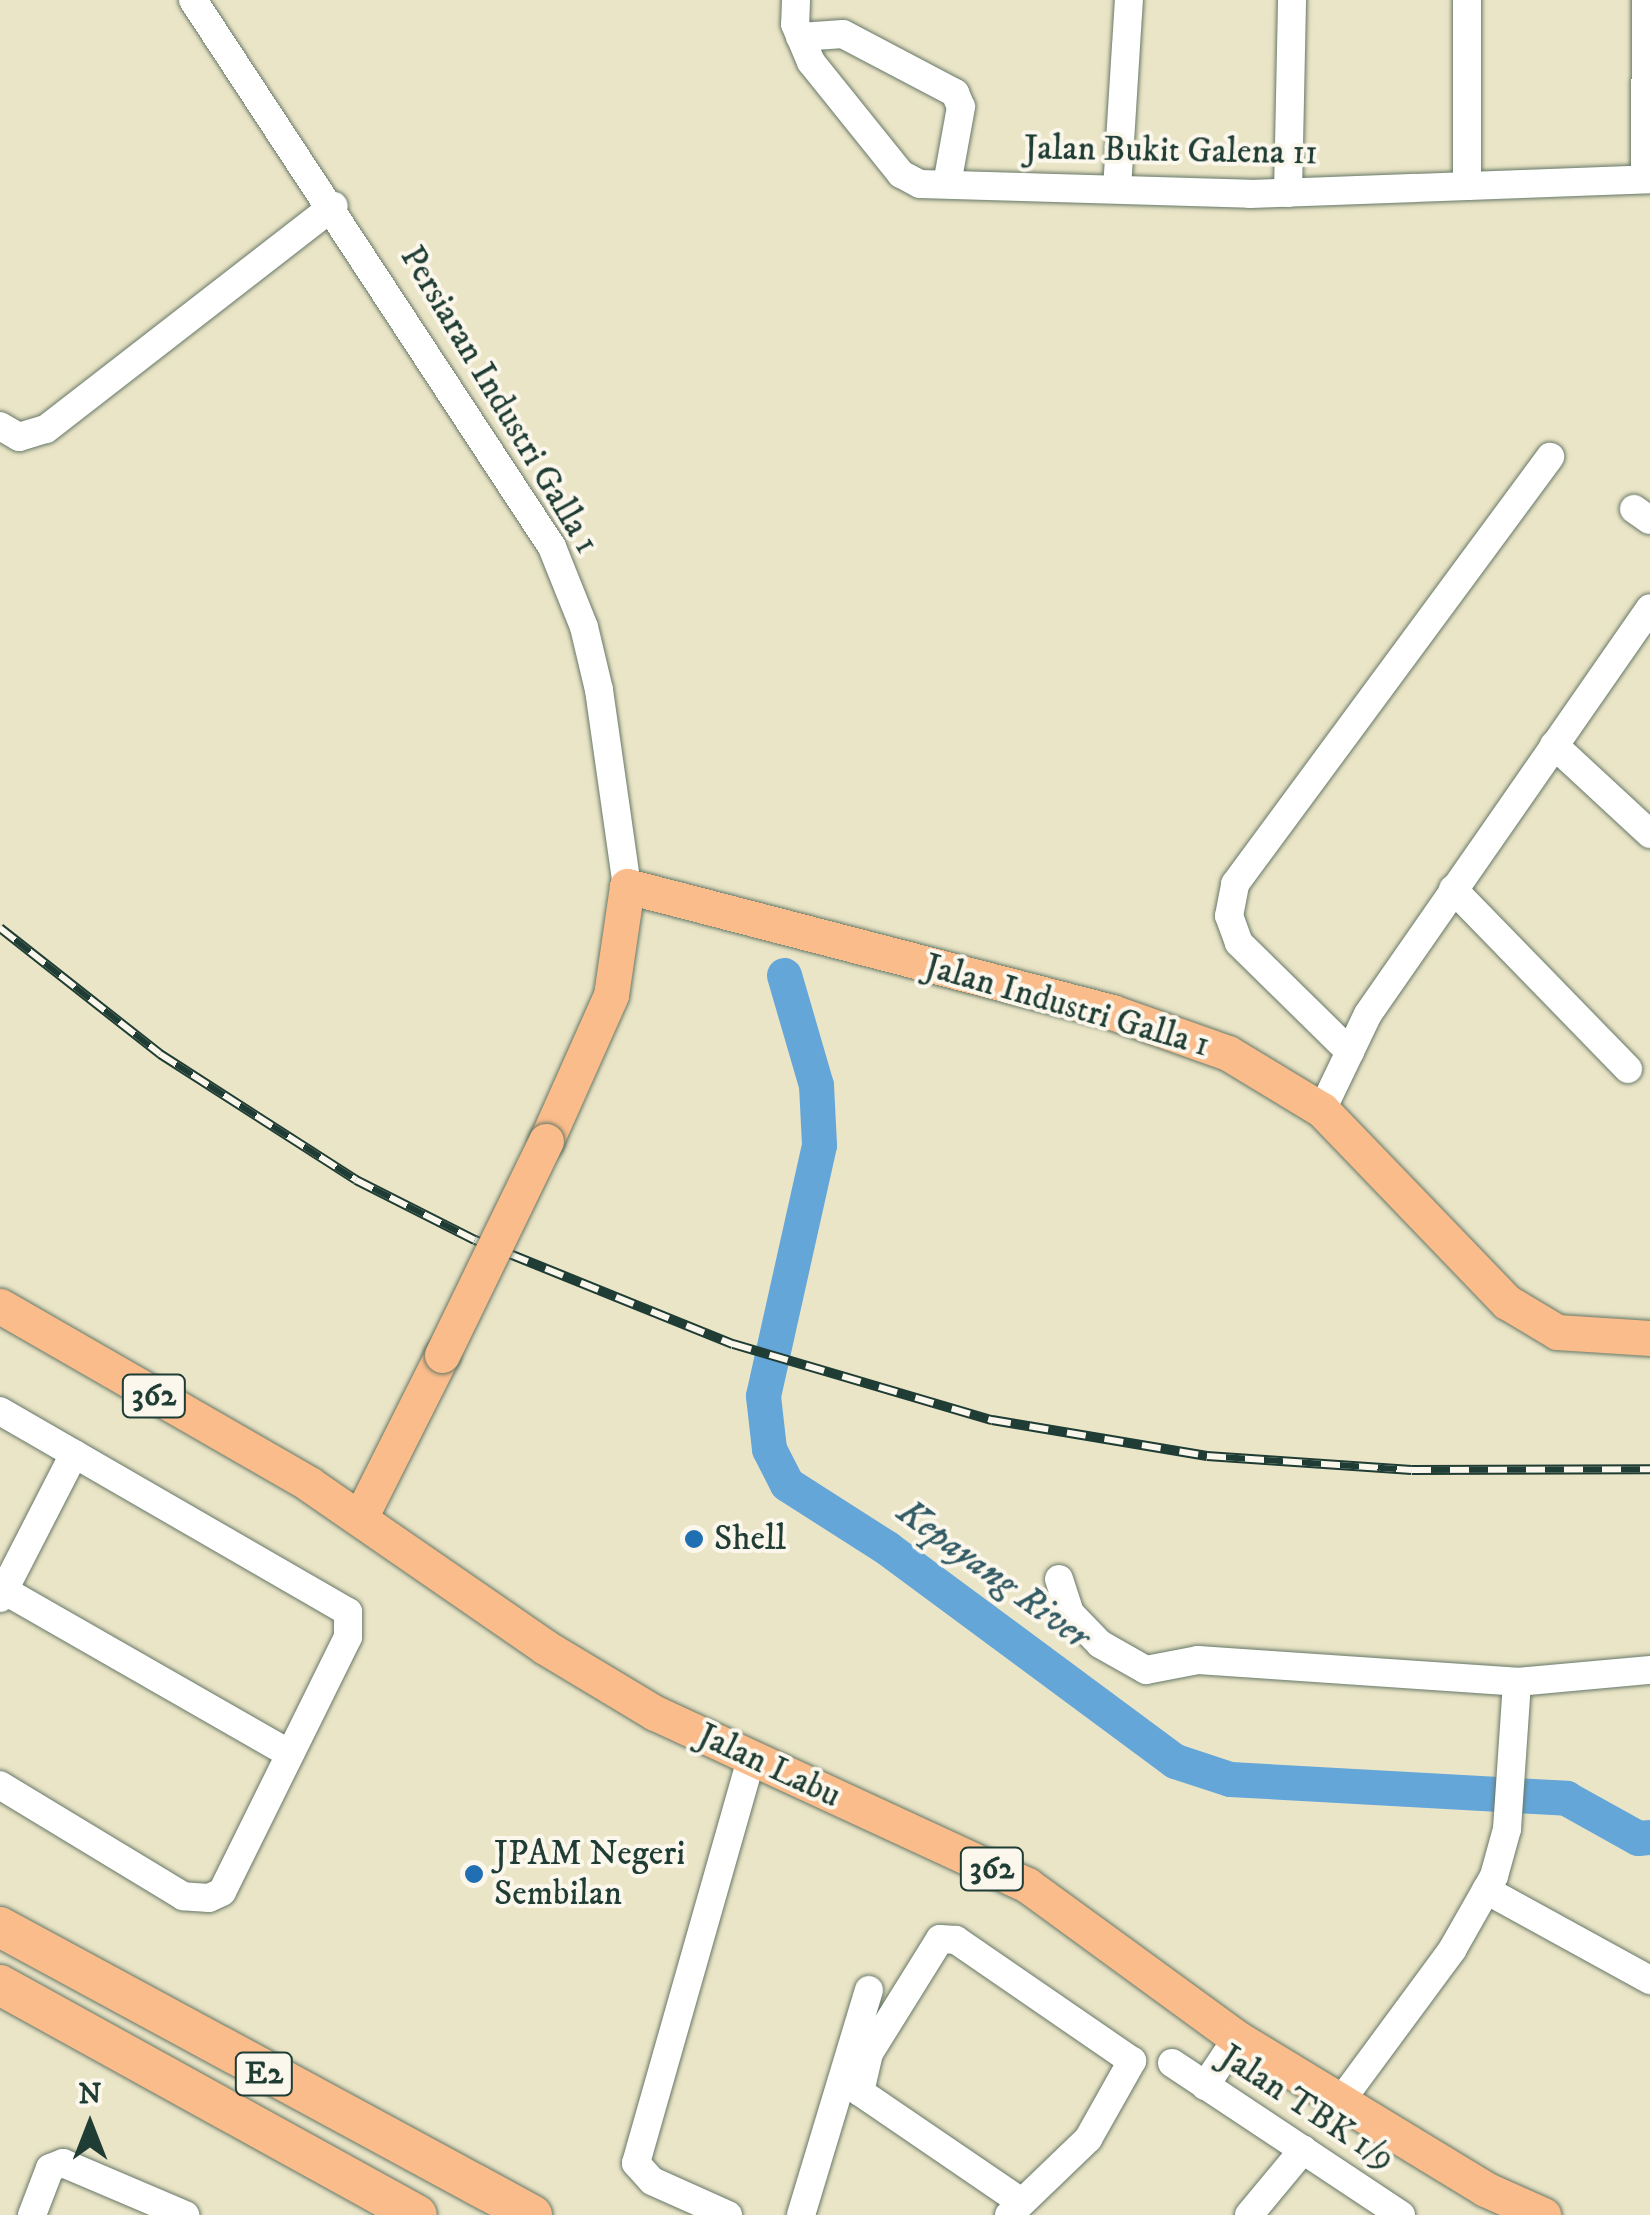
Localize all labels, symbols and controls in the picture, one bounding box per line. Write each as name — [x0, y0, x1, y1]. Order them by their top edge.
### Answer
street label: Jalan Bukit Galena 11 — [1024, 127, 1318, 175]
street label: Persiaran Industri Galla 1 — [390, 238, 608, 562]
street label: Jalan Industri Galla 1 — [920, 945, 1214, 1067]
road number: 362 — [122, 1369, 186, 1423]
water label: Kepayang River — [888, 1490, 1098, 1660]
place label: Shell — [714, 1518, 786, 1560]
marker: Shell — [683, 1528, 705, 1550]
street label: Jalan Labu — [691, 1715, 847, 1817]
place label: JPAM Negeri Sembilan — [494, 1833, 685, 1915]
road number: 362 — [960, 1842, 1024, 1896]
marker: JPAM Negeri Sembilan — [463, 1863, 485, 1885]
street label: Jalan TBK 1/9 — [1212, 2036, 1402, 2180]
road number: E2 — [234, 2047, 294, 2101]
north arrow — [40, 2075, 140, 2175]
text: N — [79, 2077, 101, 2112]

